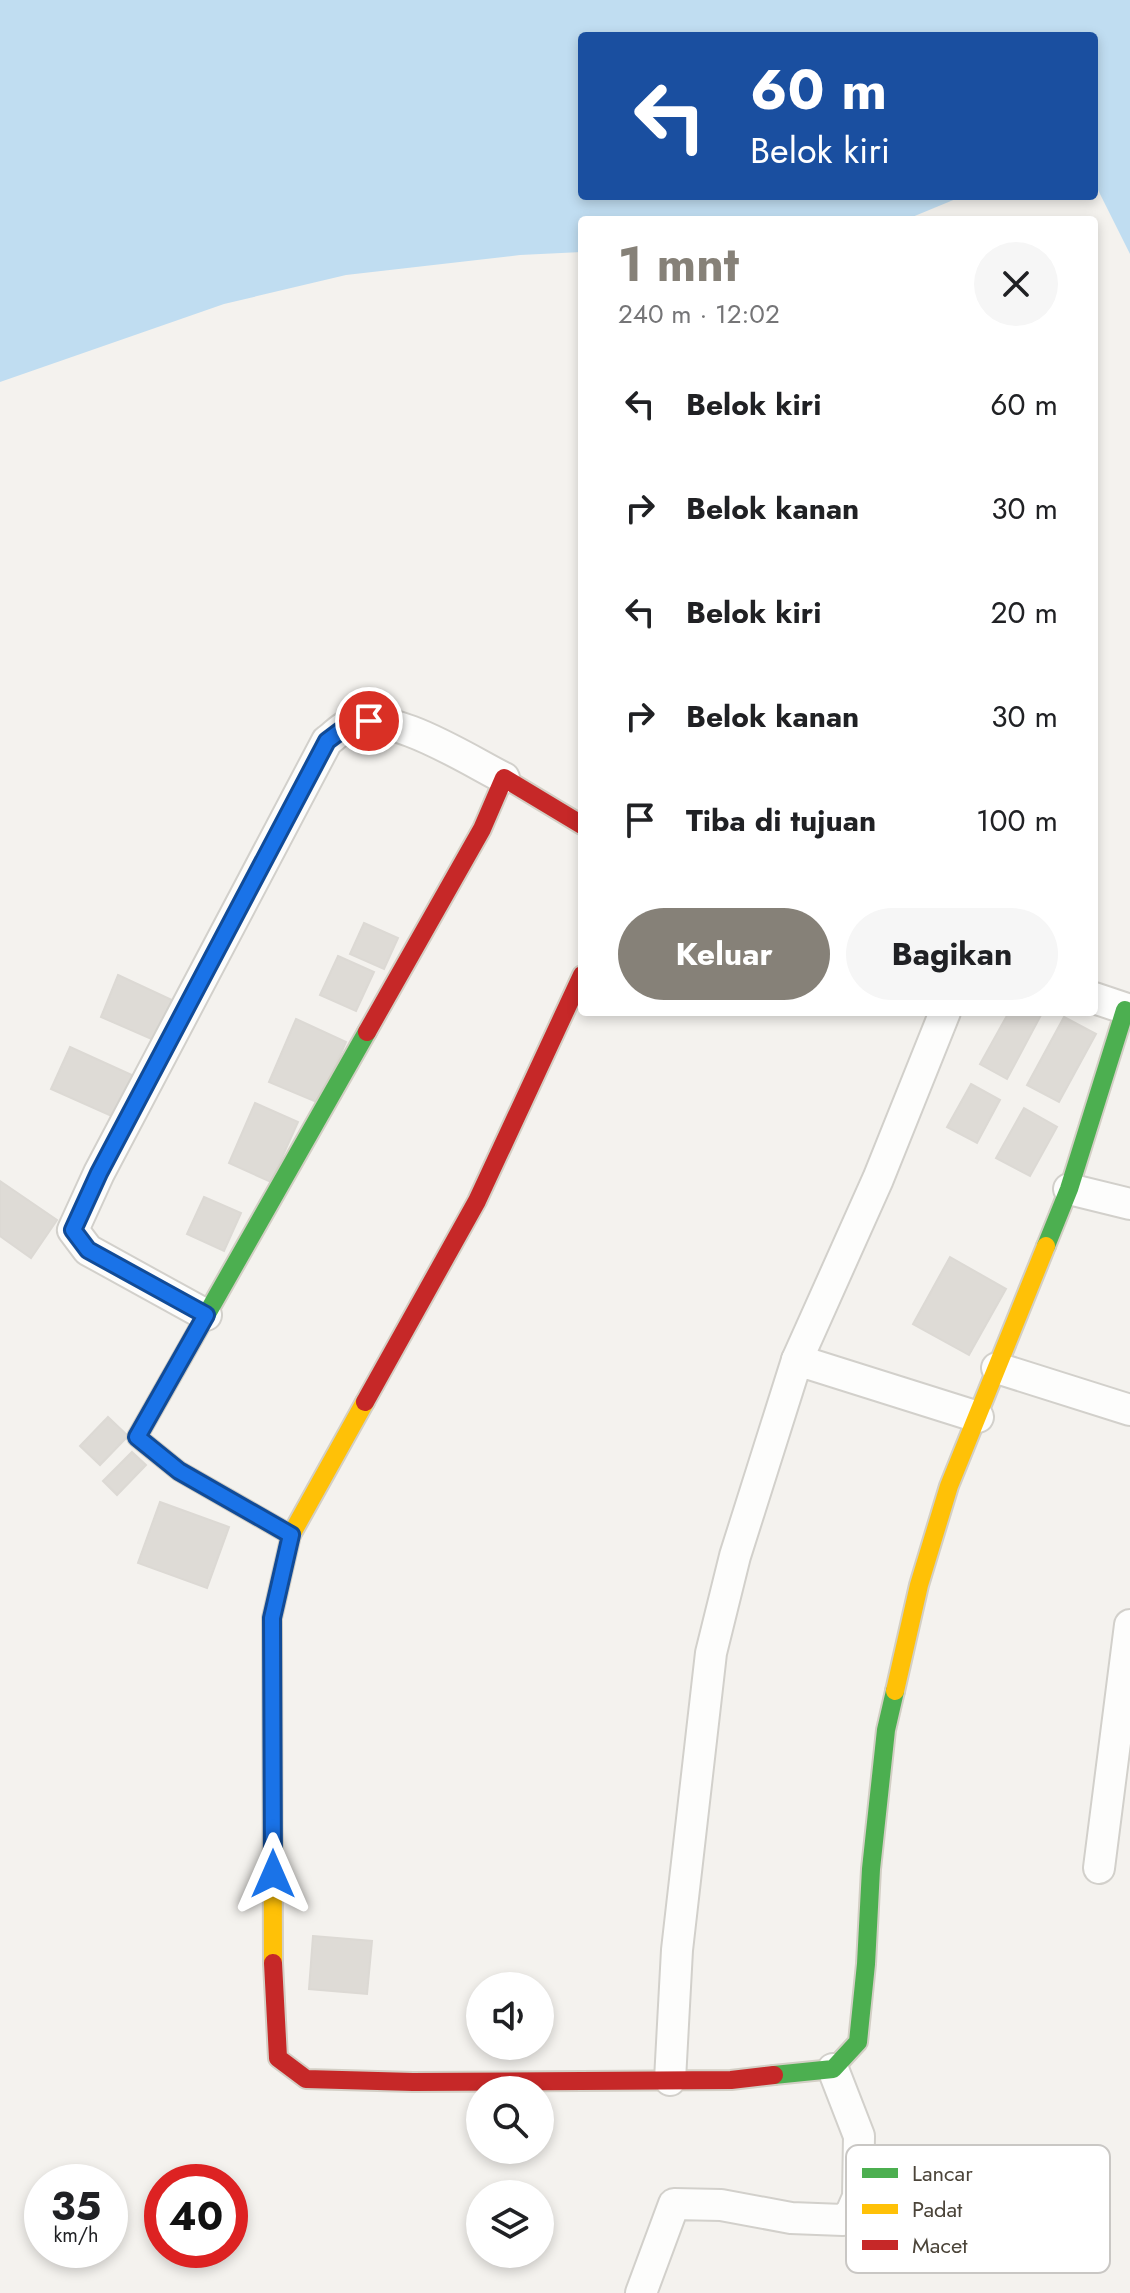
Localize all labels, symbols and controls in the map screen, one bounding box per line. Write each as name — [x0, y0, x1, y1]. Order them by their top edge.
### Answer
text: 60 m — [750, 49, 887, 130]
icon: left — [618, 64, 722, 168]
text: Belok kiri — [750, 124, 890, 176]
text: 1 mnt — [618, 230, 739, 299]
button: close — [974, 242, 1058, 326]
text: 240 m · 12:02 — [618, 295, 780, 333]
icon: left — [618, 382, 662, 426]
text: Belok kiri — [686, 383, 821, 426]
text: 60 m — [990, 383, 1058, 426]
icon: right — [618, 486, 662, 530]
text: Belok kanan — [686, 487, 859, 530]
text: 30 m — [991, 487, 1058, 530]
icon: left — [618, 590, 662, 634]
text: Belok kiri — [686, 591, 821, 634]
text: 20 m — [991, 591, 1058, 634]
pin — [335, 687, 403, 755]
icon: right — [618, 694, 662, 738]
text: Belok kanan — [686, 695, 859, 738]
text: 30 m — [991, 695, 1058, 738]
icon: arrive — [347, 699, 391, 743]
icon: arrive — [618, 798, 662, 842]
text: Tiba di tujuan — [686, 799, 876, 842]
text: 100 m — [976, 799, 1058, 842]
button: Keluar — [618, 908, 830, 1000]
button: Bagikan — [846, 908, 1058, 1000]
position arrow — [231, 1832, 315, 1916]
map controls — [466, 1972, 554, 2268]
button: sound — [466, 1972, 554, 2060]
button: search — [466, 2076, 554, 2164]
legend — [846, 2145, 1110, 2273]
text: Lancar — [912, 2157, 973, 2189]
speed limit sign: 40 — [144, 2164, 248, 2268]
text: 35 — [51, 2177, 101, 2235]
button: layers — [466, 2180, 554, 2268]
text: Padat — [912, 2193, 963, 2225]
text: km/h — [53, 2221, 99, 2250]
text: Macet — [912, 2229, 968, 2261]

